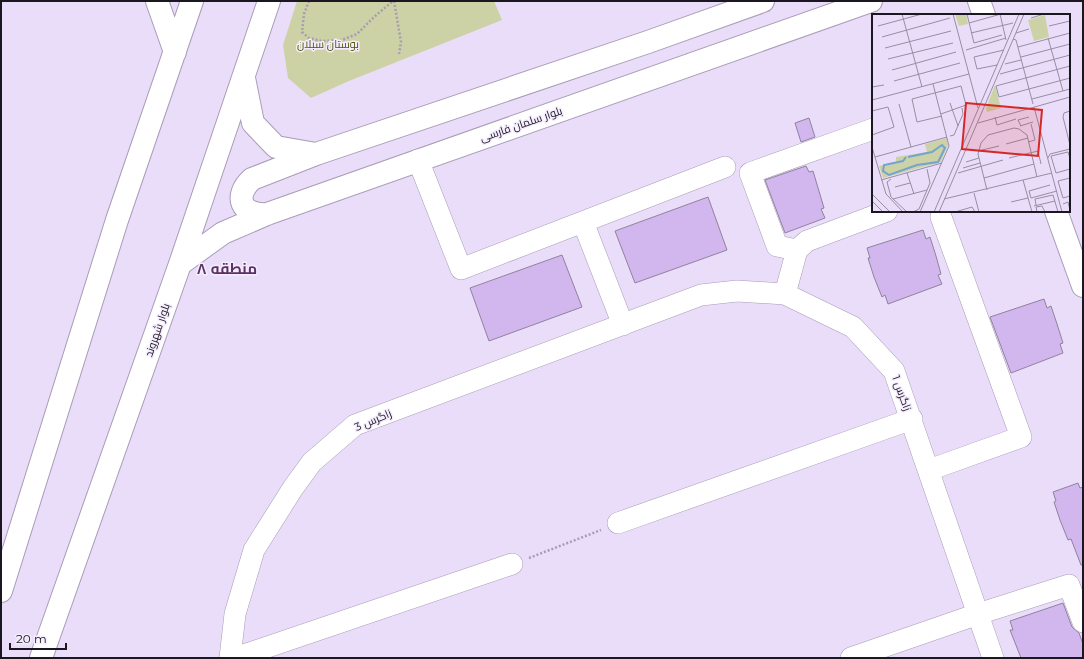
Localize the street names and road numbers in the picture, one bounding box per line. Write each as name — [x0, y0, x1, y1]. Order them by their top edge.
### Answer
street label: بلوار سلمان فارسی — [478, 103, 564, 145]
street label: بلوار شهروند — [141, 301, 173, 359]
street label: زاگرس 1 — [889, 373, 915, 413]
street label: زاگرس 3 — [352, 406, 394, 434]

